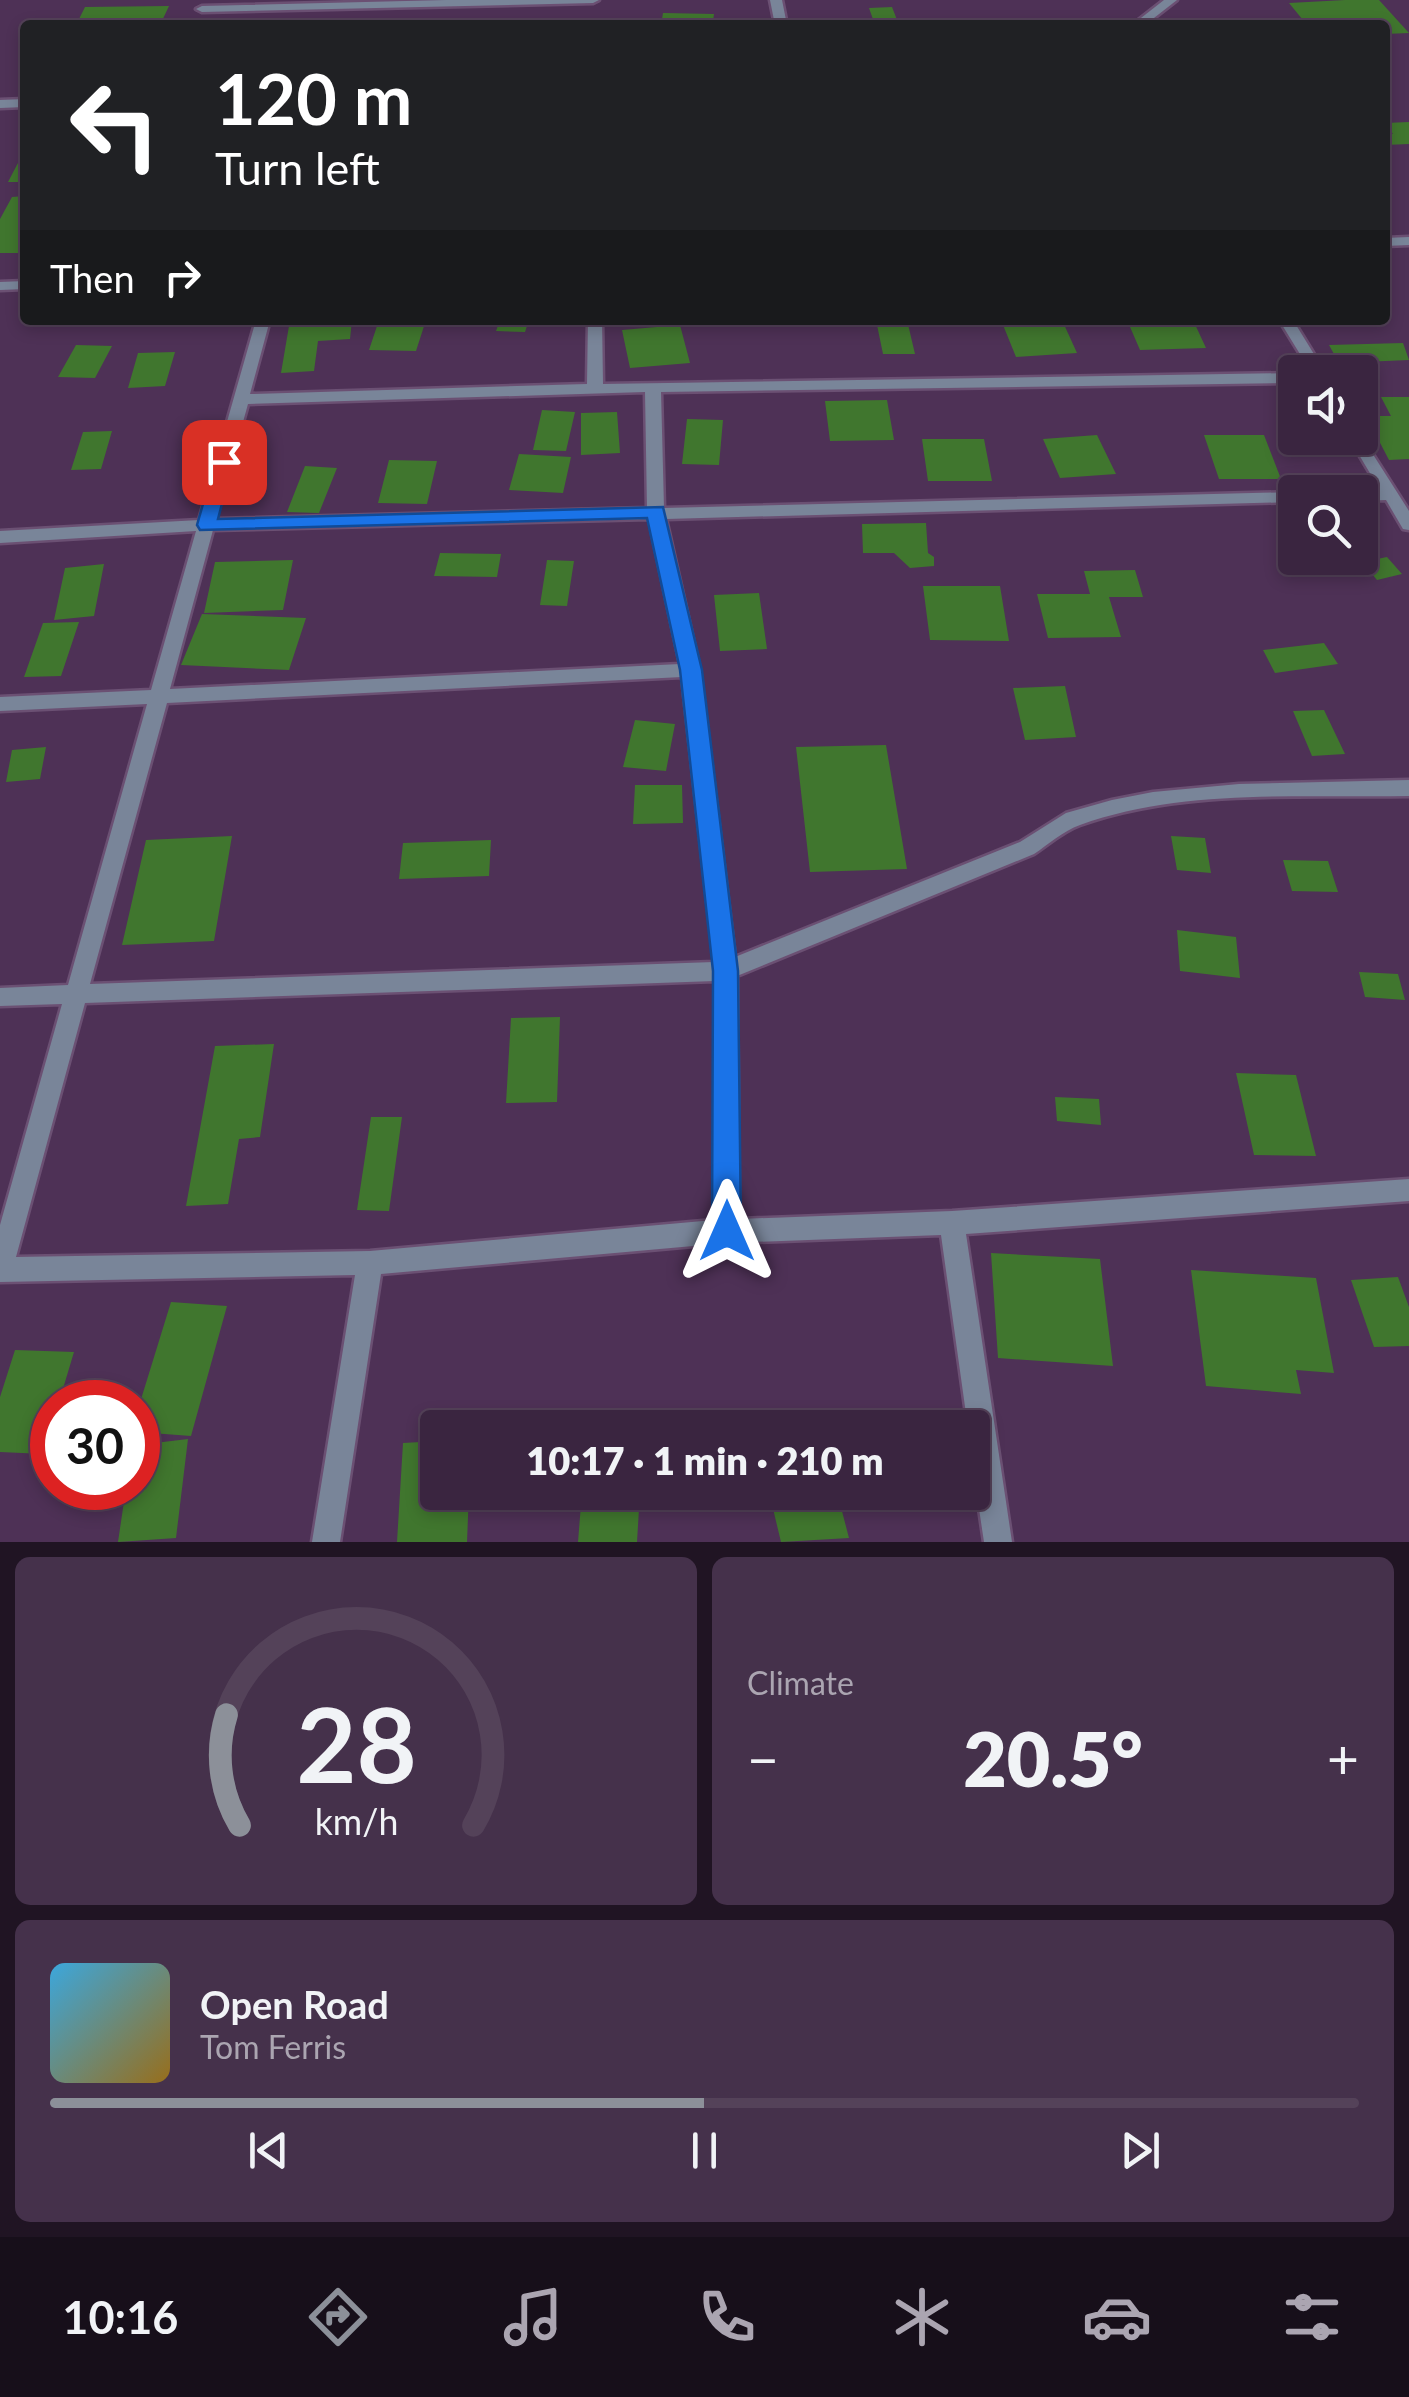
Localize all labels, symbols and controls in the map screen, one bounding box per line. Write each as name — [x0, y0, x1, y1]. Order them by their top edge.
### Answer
text: 120 m — [215, 56, 412, 140]
icon: left — [50, 60, 180, 190]
text: Turn left — [215, 141, 380, 195]
icon: right — [155, 250, 210, 305]
text: Then — [50, 255, 135, 301]
map controls — [1278, 355, 1378, 575]
button: sound — [1278, 355, 1378, 455]
pin — [182, 420, 267, 505]
icon: arrive — [197, 435, 252, 490]
button: search — [1278, 475, 1378, 575]
position arrow — [675, 1179, 779, 1283]
speed limit sign: 30 — [30, 1380, 160, 1510]
text: 10:17 · 1 min · 210 m — [526, 1437, 884, 1483]
text: Climate — [747, 1663, 854, 1702]
text: 28 — [296, 1680, 416, 1805]
text: 20.5° — [963, 1713, 1143, 1803]
text: − — [747, 1725, 779, 1791]
text: + — [1327, 1725, 1359, 1791]
text: km/h — [314, 1800, 398, 1843]
text: Open Road — [200, 1981, 389, 2027]
text: Tom Ferris — [200, 2027, 346, 2066]
icon: previous — [241, 2123, 296, 2178]
icon: pause — [677, 2123, 732, 2178]
icon: next — [1113, 2123, 1168, 2178]
icon: directions — [303, 2282, 373, 2352]
icon: music — [498, 2282, 568, 2352]
icon: phone — [692, 2282, 762, 2352]
icon: climate — [887, 2282, 957, 2352]
icon: car — [1082, 2282, 1152, 2352]
icon: filters — [1277, 2282, 1347, 2352]
text: 10:16 — [62, 2290, 178, 2344]

